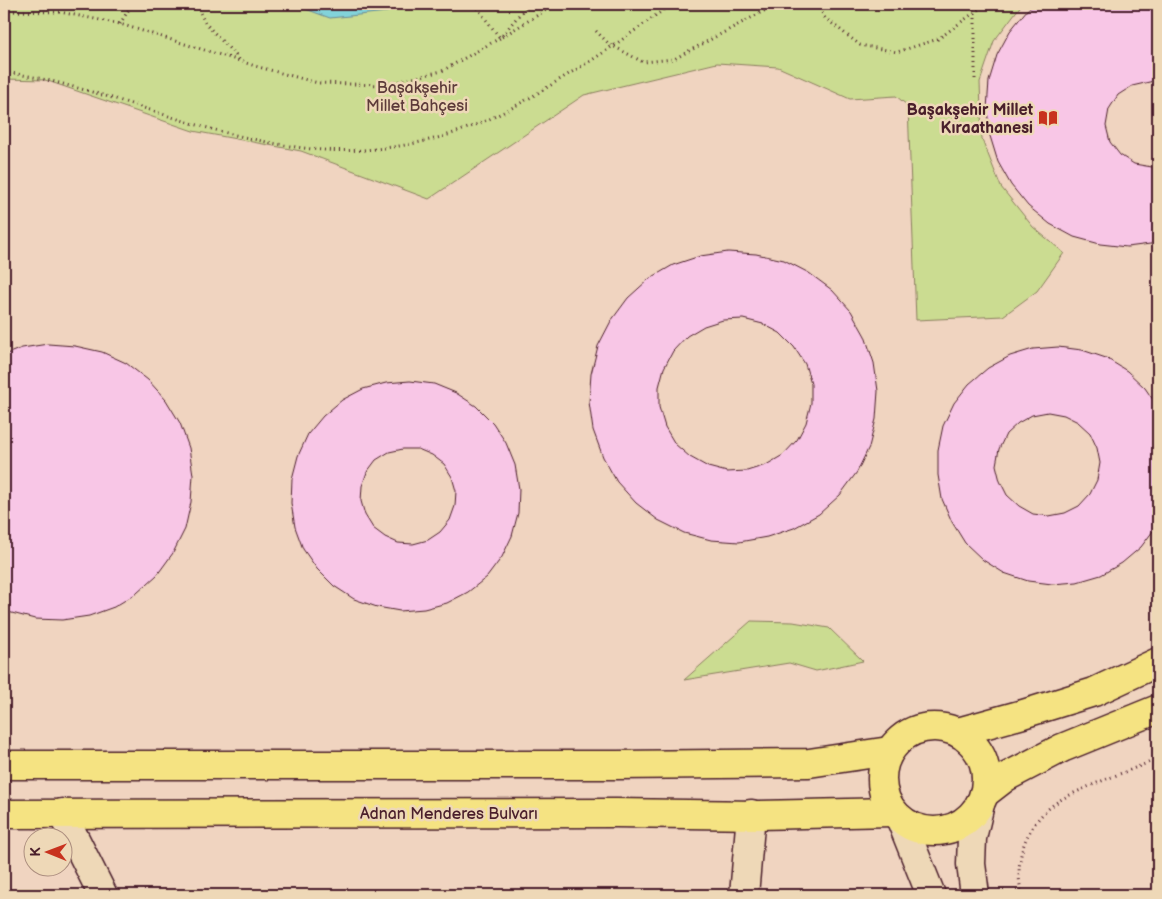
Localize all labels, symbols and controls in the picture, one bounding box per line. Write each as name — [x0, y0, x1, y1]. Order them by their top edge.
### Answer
park label: Başakşehir Millet Bahçesi — [366, 79, 468, 116]
place label: Başakşehir Millet Kıraathanesi — [906, 101, 1034, 138]
library icon: Başakşehir Millet Kıraathanesi — [1037, 107, 1059, 129]
street label: Adnan Menderes Bulvarı — [360, 805, 538, 824]
north arrow — [22, 826, 72, 876]
text: K — [27, 846, 44, 857]

